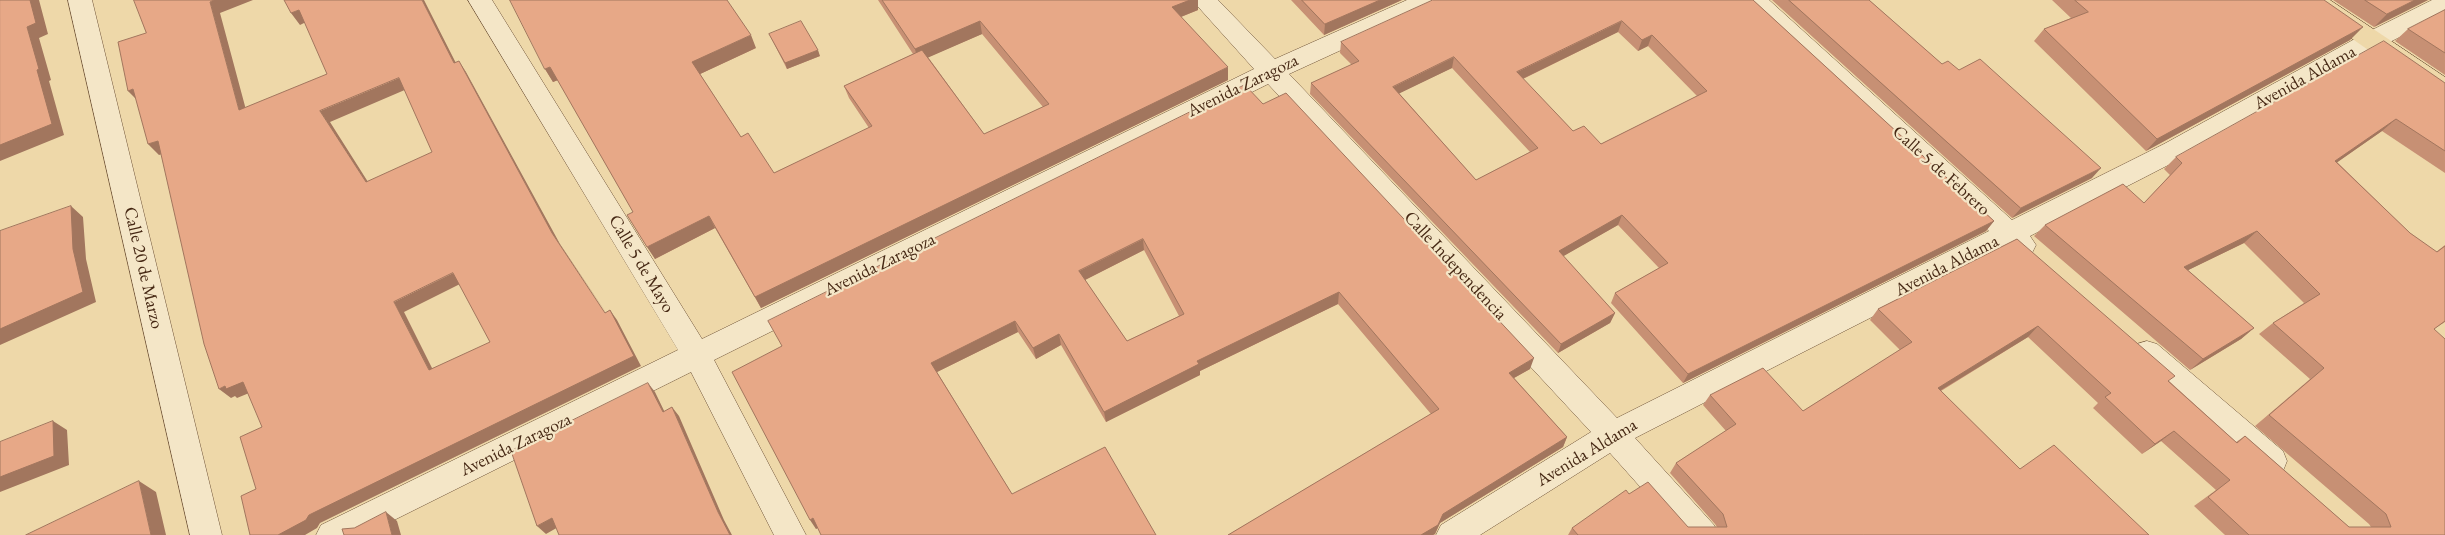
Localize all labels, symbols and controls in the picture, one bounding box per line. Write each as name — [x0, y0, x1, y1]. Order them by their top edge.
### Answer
street label: Avenida Aldama — [2250, 41, 2360, 115]
street label: Avenida Zaragoza — [1184, 50, 1302, 122]
street label: Calle 5 de Febrero — [1888, 121, 1994, 221]
street label: Calle 20 de Marzo — [118, 205, 168, 331]
street label: Calle Independencia — [1399, 207, 1511, 325]
street label: Calle 5 de Mayo — [603, 211, 679, 317]
street label: Avenida Zaragoza — [821, 229, 939, 301]
street label: Avenida Aldama — [1891, 231, 2003, 301]
street label: Avenida Zaragoza — [457, 409, 575, 481]
street label: Avenida Aldama — [1533, 414, 1641, 492]

